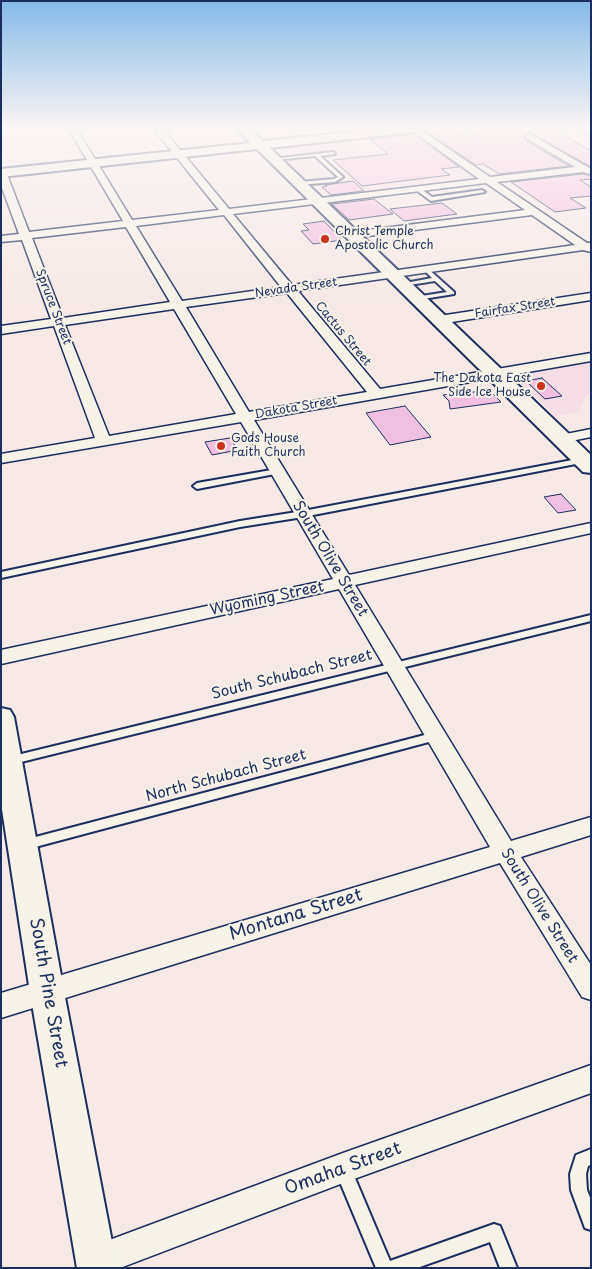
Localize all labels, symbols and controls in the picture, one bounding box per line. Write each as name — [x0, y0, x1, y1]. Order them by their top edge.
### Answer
place label: Christ Temple Apostolic Church — [335, 225, 433, 253]
marker: Christ Temple Apostolic Church — [319, 233, 331, 245]
street label: Spruce Street — [32, 267, 74, 347]
street label: Nevada Street — [254, 275, 338, 301]
street label: Fairfax Street — [474, 295, 556, 321]
street label: Cactus Street — [312, 299, 374, 369]
place label: The Dakota East Side Ice House — [433, 372, 531, 400]
marker: The Dakota East Side Ice House — [535, 380, 547, 392]
street label: Dakota Street — [254, 394, 338, 422]
place label: Gods House Faith Church — [231, 432, 306, 460]
marker: Gods House Faith Church — [215, 440, 227, 452]
street label: South Olive Street — [288, 498, 372, 620]
street label: Wyoming Street — [208, 578, 326, 620]
street label: South Schubach Street — [210, 646, 374, 704]
street label: North Schubach Street — [144, 746, 308, 806]
street label: South Olive Street — [496, 845, 582, 967]
street label: Montana Street — [227, 885, 365, 945]
street label: South Pine Street — [24, 916, 72, 1070]
street label: Omaha Street — [282, 1138, 404, 1200]

